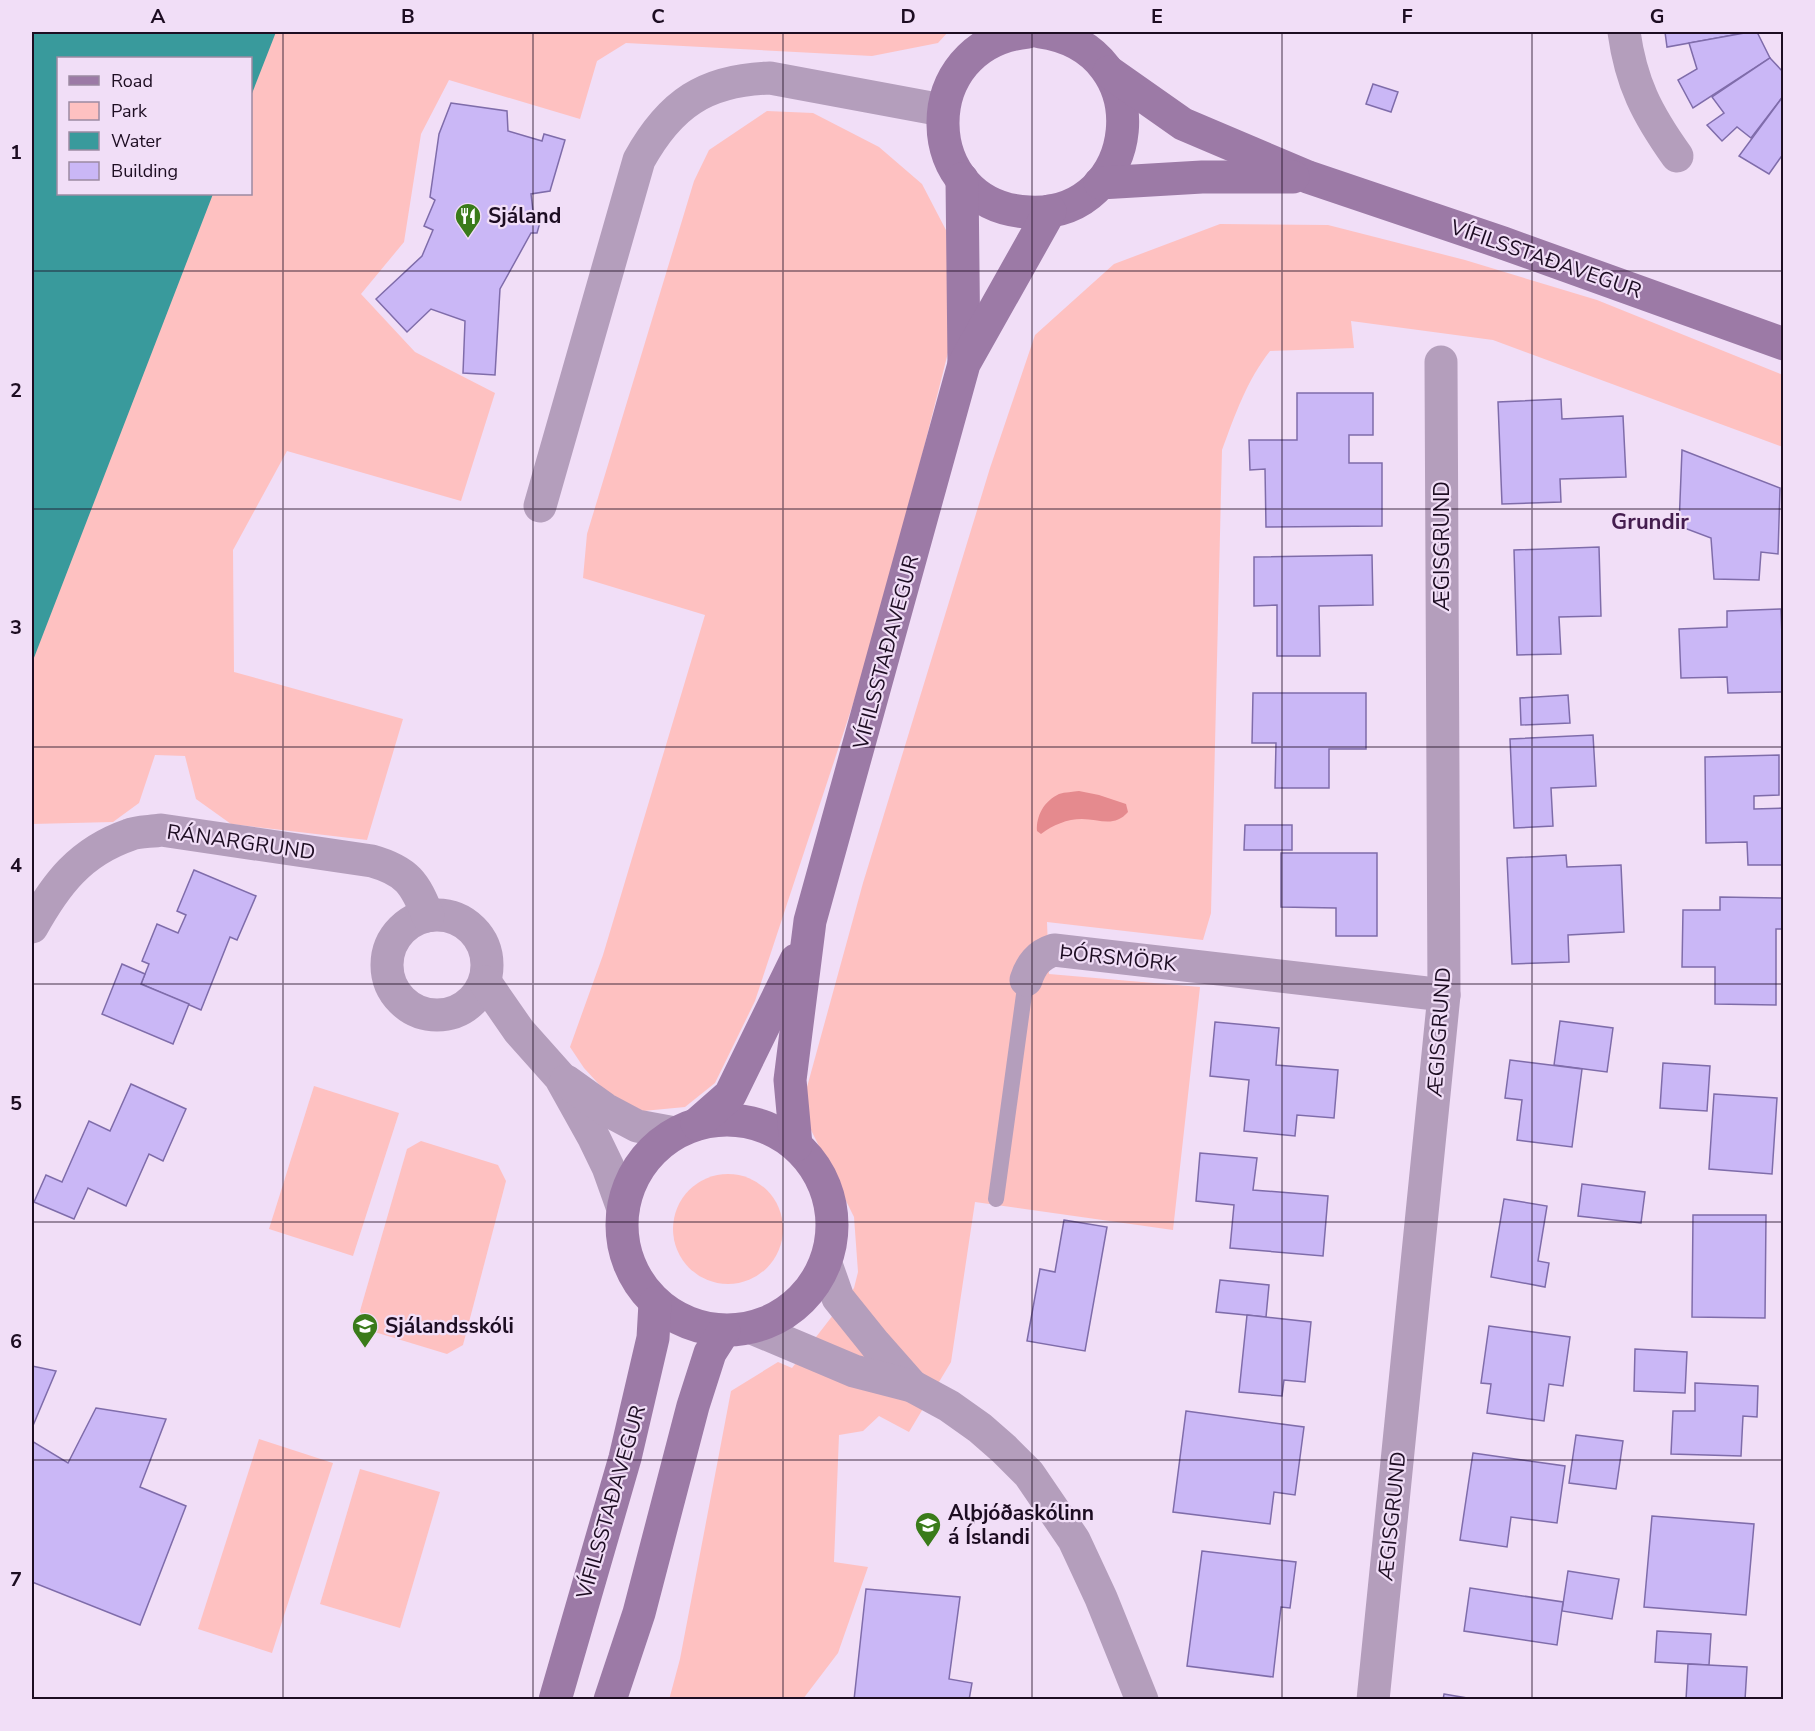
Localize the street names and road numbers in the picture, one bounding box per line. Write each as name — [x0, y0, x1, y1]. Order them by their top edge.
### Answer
street label: VÍFILSSTAÐAVEGUR — [1446, 213, 1645, 305]
street label: ÆGISGRUND — [1428, 481, 1456, 612]
street label: VÍFILSSTAÐAVEGUR — [846, 552, 925, 753]
street label: RÁNARGRUND — [165, 818, 317, 866]
street label: ÞÓRSMÖRK — [1058, 938, 1179, 978]
street label: ÆGISGRUND — [1420, 966, 1457, 1099]
street label: VÍFILSSTAÐAVEGUR — [570, 1402, 652, 1603]
street label: ÆGISGRUND — [1371, 1450, 1413, 1583]

